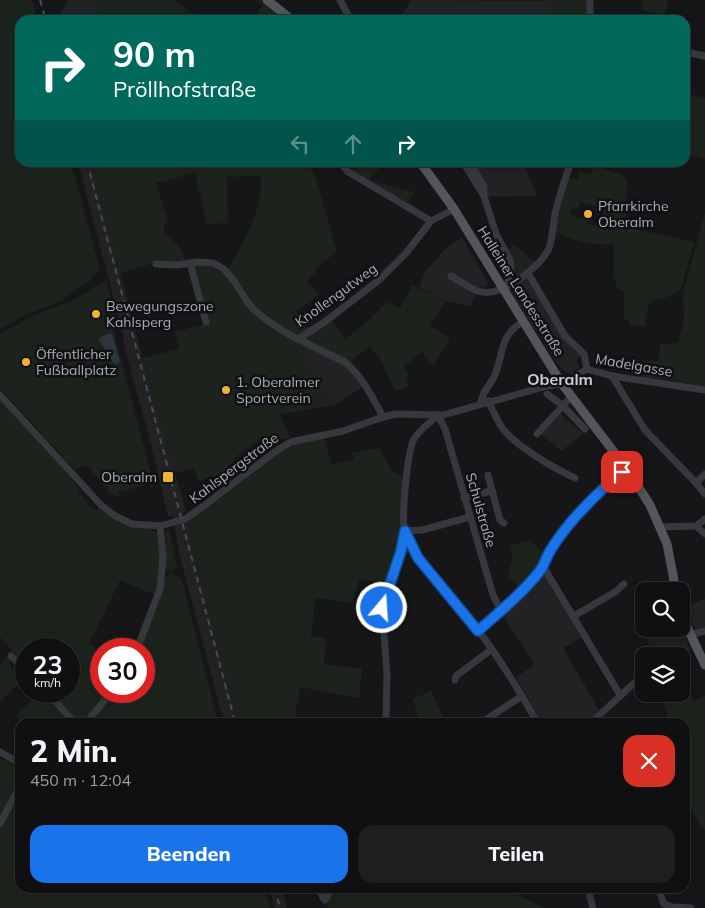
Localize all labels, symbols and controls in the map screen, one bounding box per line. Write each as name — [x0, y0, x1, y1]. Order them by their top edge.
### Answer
text: 90 m — [113, 32, 196, 76]
icon: right — [30, 35, 95, 100]
text: Pröllhofstraße — [113, 75, 256, 103]
icon: left — [286, 130, 314, 158]
icon: ahead — [339, 130, 367, 158]
icon: right — [392, 130, 420, 158]
place label: Pfarrkirche Oberalm — [598, 197, 669, 231]
marker: Pfarrkirche Oberalm — [582, 208, 594, 220]
street label: Halleiner Landesstraße — [474, 223, 568, 359]
street label: Knollengutweg — [291, 259, 381, 331]
place label: Bewegungszone Kahlsperg — [106, 297, 214, 331]
marker: Bewegungszone Kahlsperg — [90, 308, 102, 320]
place label: Öffentlicher Fußballplatz — [36, 345, 116, 379]
street label: Madelgasse — [594, 349, 674, 381]
marker: Öffentlicher Fußballplatz — [20, 356, 32, 368]
district label: Oberalm — [527, 369, 593, 389]
place label: 1. Oberalmer Sportverein — [236, 373, 321, 407]
marker: 1. Oberalmer Sportverein — [220, 384, 232, 396]
street label: Kahlspergstraße — [186, 429, 282, 507]
pin — [601, 451, 643, 493]
icon: arrive — [608, 458, 636, 486]
place label: Oberalm — [101, 468, 157, 486]
marker: Oberalm — [161, 470, 175, 484]
street label: Schulstraße — [462, 471, 500, 549]
position arrow — [355, 581, 407, 633]
map controls — [635, 582, 690, 702]
button: search — [635, 582, 690, 637]
speed limit sign: 30 — [90, 638, 155, 703]
button: layers — [635, 647, 690, 702]
text: 23 — [32, 649, 63, 680]
text: km/h — [34, 675, 61, 690]
text: 2 Min. — [30, 732, 117, 770]
button: close — [623, 735, 675, 787]
text: 450 m · 12:04 — [30, 770, 131, 790]
button: Beenden — [30, 825, 348, 883]
button: Teilen — [358, 825, 675, 883]

